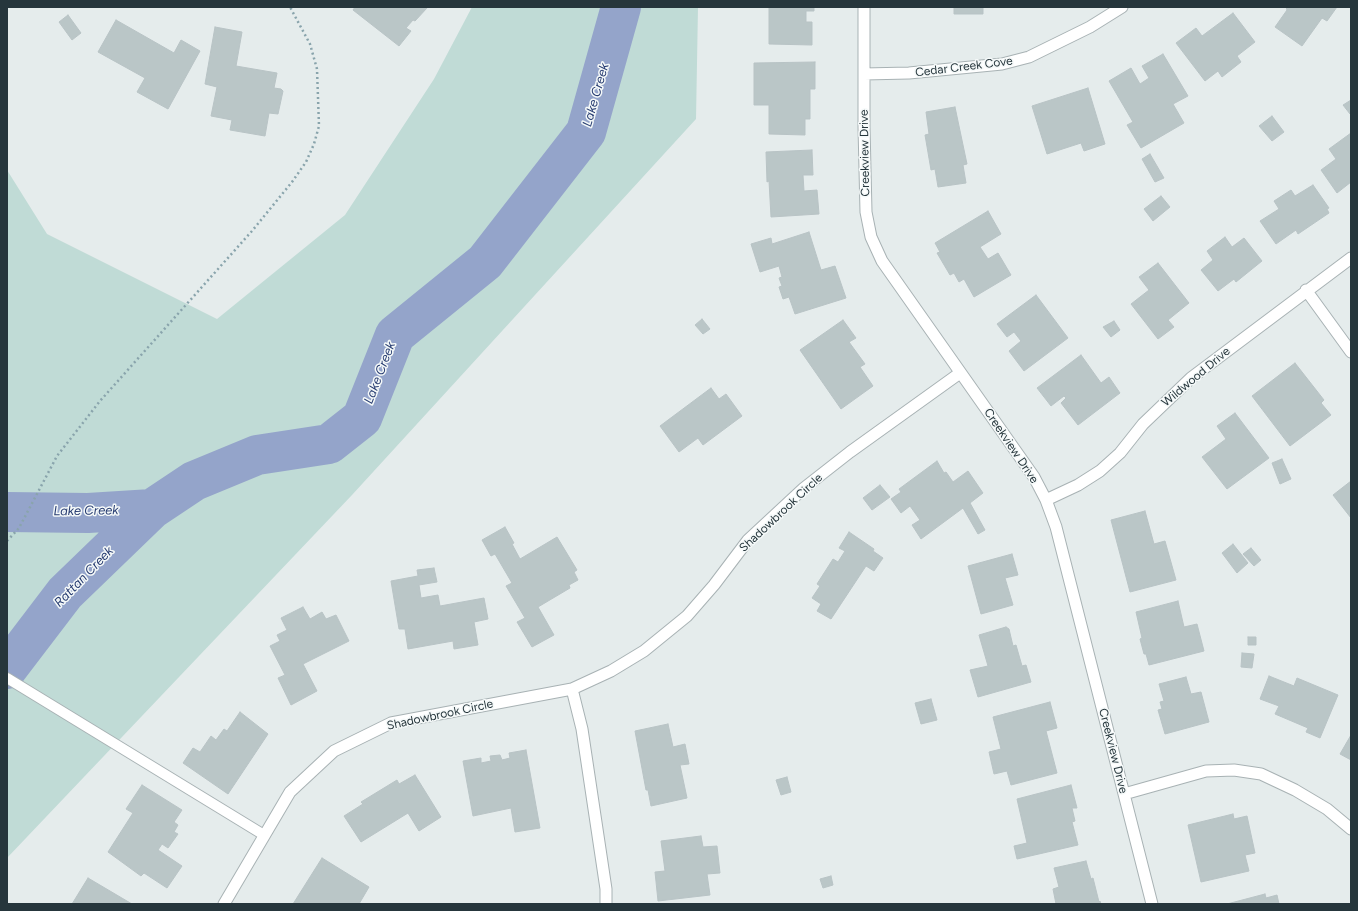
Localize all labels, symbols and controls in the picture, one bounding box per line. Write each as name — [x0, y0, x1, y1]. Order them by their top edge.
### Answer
street label: Cedar Creek Cove — [914, 54, 1014, 80]
water label: Lake Creek — [580, 62, 612, 128]
street label: Creekview Drive — [857, 109, 873, 197]
water label: Lake Creek — [361, 340, 399, 406]
street label: Wildwood Drive — [1159, 344, 1233, 410]
street label: Creekview Drive — [981, 406, 1041, 486]
street label: Shadowbrook Circle — [736, 471, 826, 555]
water label: Lake Creek — [53, 503, 119, 519]
water label: Rattan Creek — [51, 543, 117, 611]
street label: Shadowbrook Circle — [385, 697, 495, 733]
street label: Creekview Drive — [1095, 707, 1131, 795]

